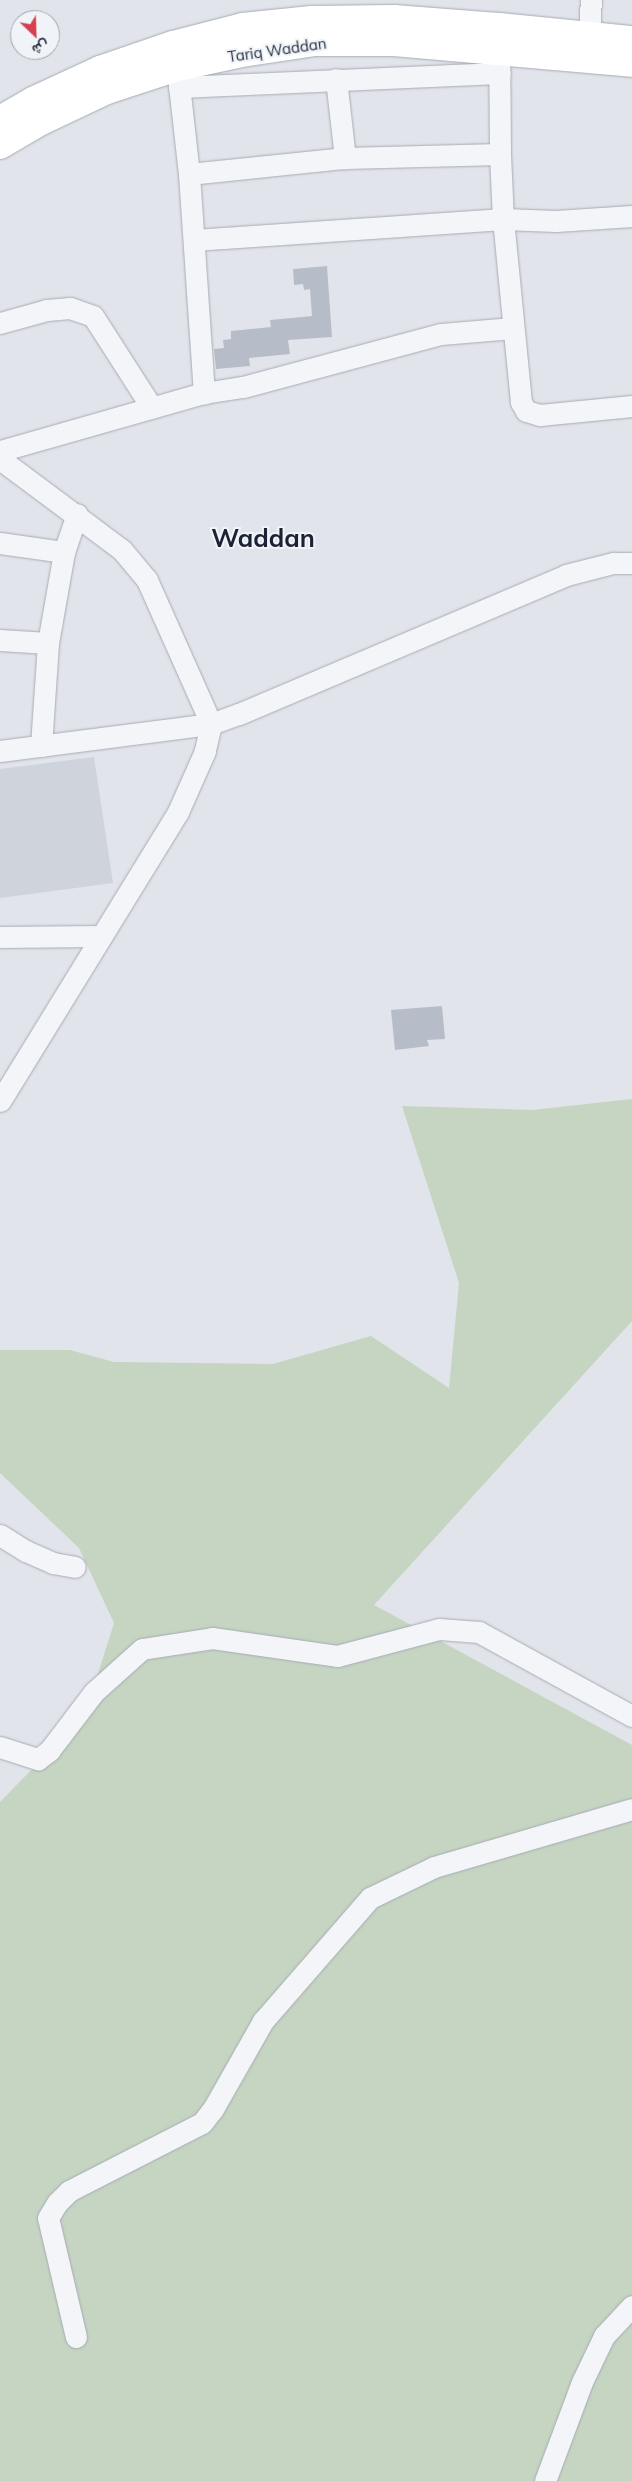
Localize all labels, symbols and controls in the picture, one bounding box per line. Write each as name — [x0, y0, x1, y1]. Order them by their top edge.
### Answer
north arrow — [10, 10, 60, 60]
street label: Tariq Waddan — [227, 34, 327, 66]
text: ش — [29, 36, 52, 59]
district label: Waddan — [211, 523, 315, 553]

